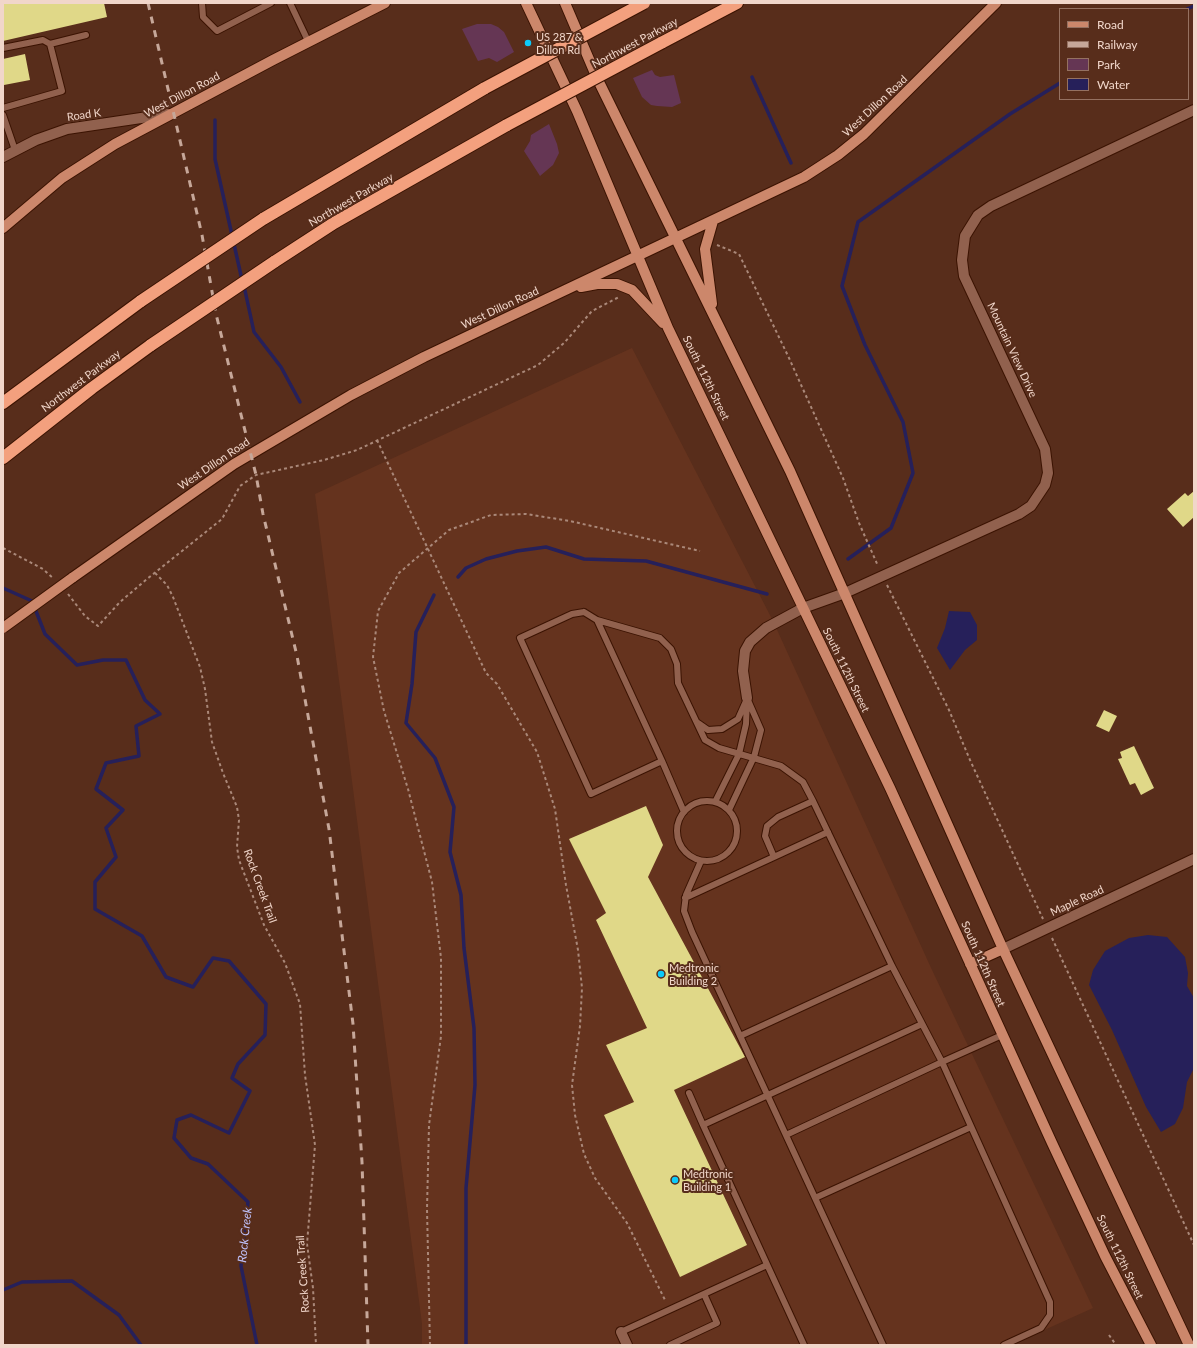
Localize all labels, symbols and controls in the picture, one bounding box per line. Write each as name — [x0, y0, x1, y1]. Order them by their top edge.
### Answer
legend — [1059, 8, 1189, 100]
street label: Northwest Parkway — [590, 15, 680, 71]
text: Road — [1097, 17, 1124, 32]
place label: US 287 & Dillon Rd — [536, 30, 583, 56]
text: Railway — [1097, 37, 1137, 52]
marker: US 287 & Dillon Rd — [523, 38, 533, 48]
text: Park — [1097, 57, 1120, 72]
street label: West Dillon Road — [142, 70, 222, 120]
street label: West Dillon Road — [840, 73, 910, 139]
text: Water — [1097, 77, 1130, 92]
street label: Road K — [66, 106, 102, 124]
street label: Northwest Parkway — [306, 170, 396, 230]
street label: West Dillon Road — [459, 284, 541, 332]
street label: Mountain View Drive — [984, 301, 1040, 399]
street label: South 112th Street — [680, 334, 732, 422]
street label: Northwest Parkway — [39, 347, 123, 415]
street label: West Dillon Road — [176, 435, 252, 493]
street label: South 112th Street — [820, 626, 872, 714]
street label: Rock Creek Trail — [241, 847, 279, 925]
street label: Maple Road — [1048, 883, 1106, 919]
street label: South 112th Street — [958, 919, 1008, 1009]
place label: Medtronic Building 2 — [669, 961, 719, 987]
marker: Medtronic Building 2 — [656, 969, 666, 979]
place label: Medtronic Building 1 — [683, 1167, 733, 1193]
marker: Medtronic Building 1 — [670, 1175, 680, 1185]
water label: Rock Creek — [235, 1207, 255, 1263]
street label: South 112th Street — [1094, 1213, 1146, 1301]
street label: Rock Creek Trail — [294, 1235, 312, 1313]

